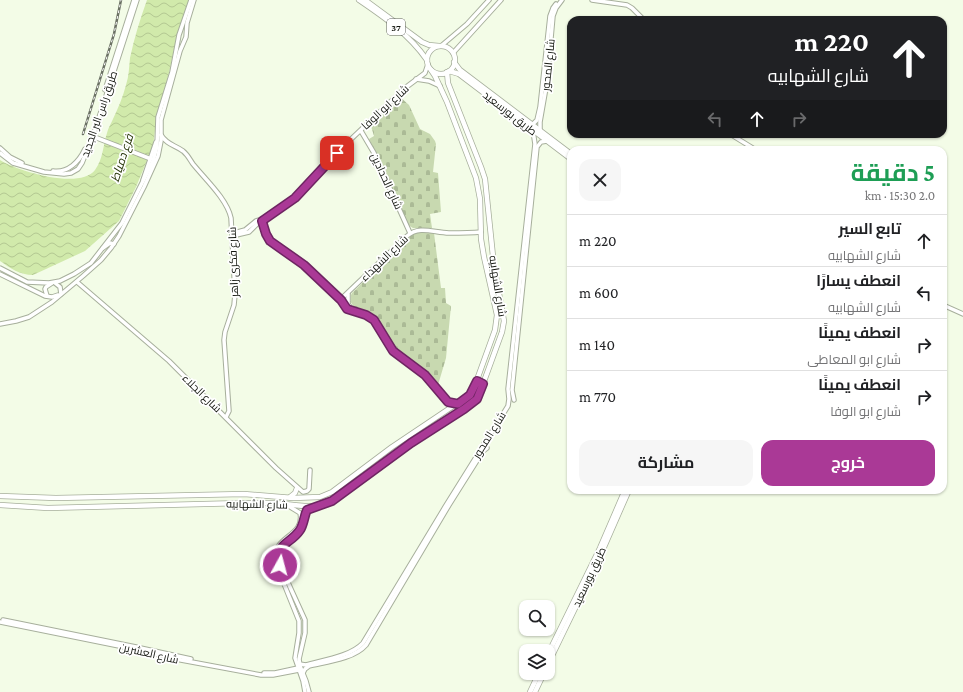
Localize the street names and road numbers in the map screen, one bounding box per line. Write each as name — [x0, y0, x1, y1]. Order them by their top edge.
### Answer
road number: 37 — [387, 19, 405, 35]
street label: شارع المحور — [539, 38, 559, 93]
street label: طريق راس البر الجديد — [79, 69, 120, 159]
street label: شارع ابو الوفا — [359, 82, 412, 133]
street label: طريق بورسعيد — [480, 88, 539, 138]
street label: شارع الحدادين — [367, 151, 405, 212]
street label: شارع فكرى زاهر — [226, 227, 242, 298]
street label: شارع الشهداء — [358, 233, 411, 285]
street label: شارع الشهابيه — [485, 255, 509, 318]
street label: شارع الجلاء — [179, 372, 224, 416]
street label: شارع المحور — [469, 409, 510, 462]
street label: شارع الشهابيه — [226, 497, 288, 513]
street label: طريق بورسعيد — [570, 545, 609, 609]
street label: شارع العشرين — [118, 640, 180, 668]

